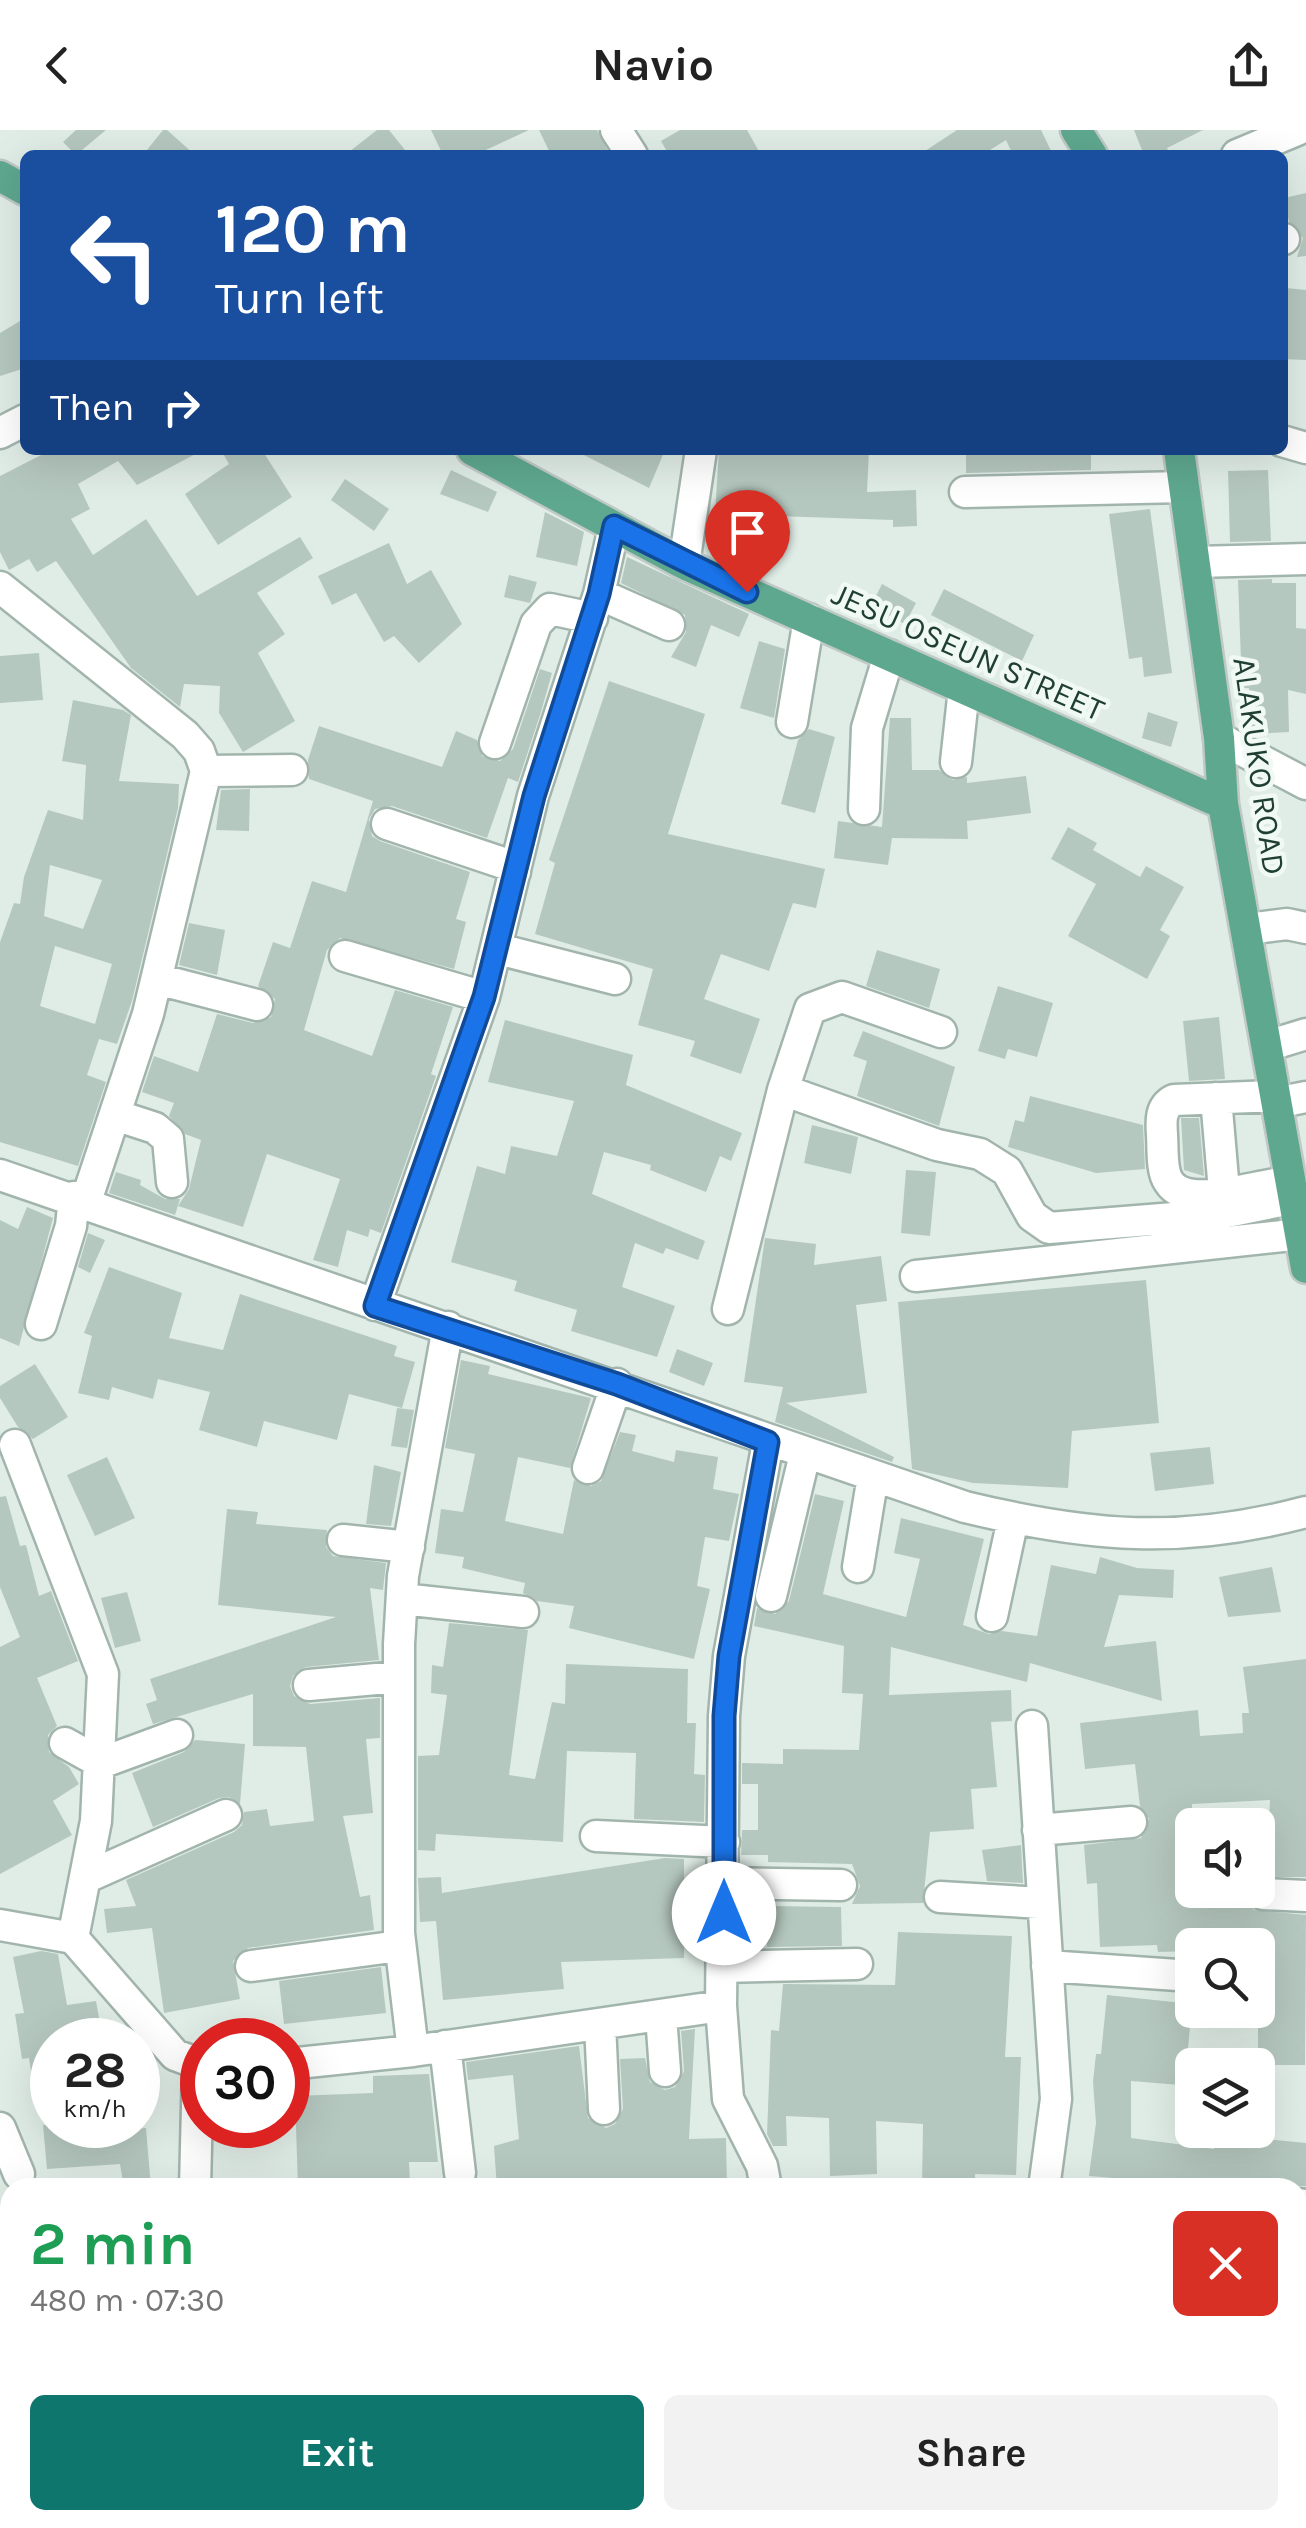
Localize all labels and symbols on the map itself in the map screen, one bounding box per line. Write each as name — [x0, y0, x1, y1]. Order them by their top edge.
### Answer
pin — [705, 490, 790, 593]
street label: JESU OSEUN STREET — [826, 575, 1110, 729]
street label: ALAKUKO ROAD — [1225, 655, 1293, 877]
position arrow — [672, 1861, 776, 1965]
speed limit sign: 30 — [180, 2018, 310, 2148]

